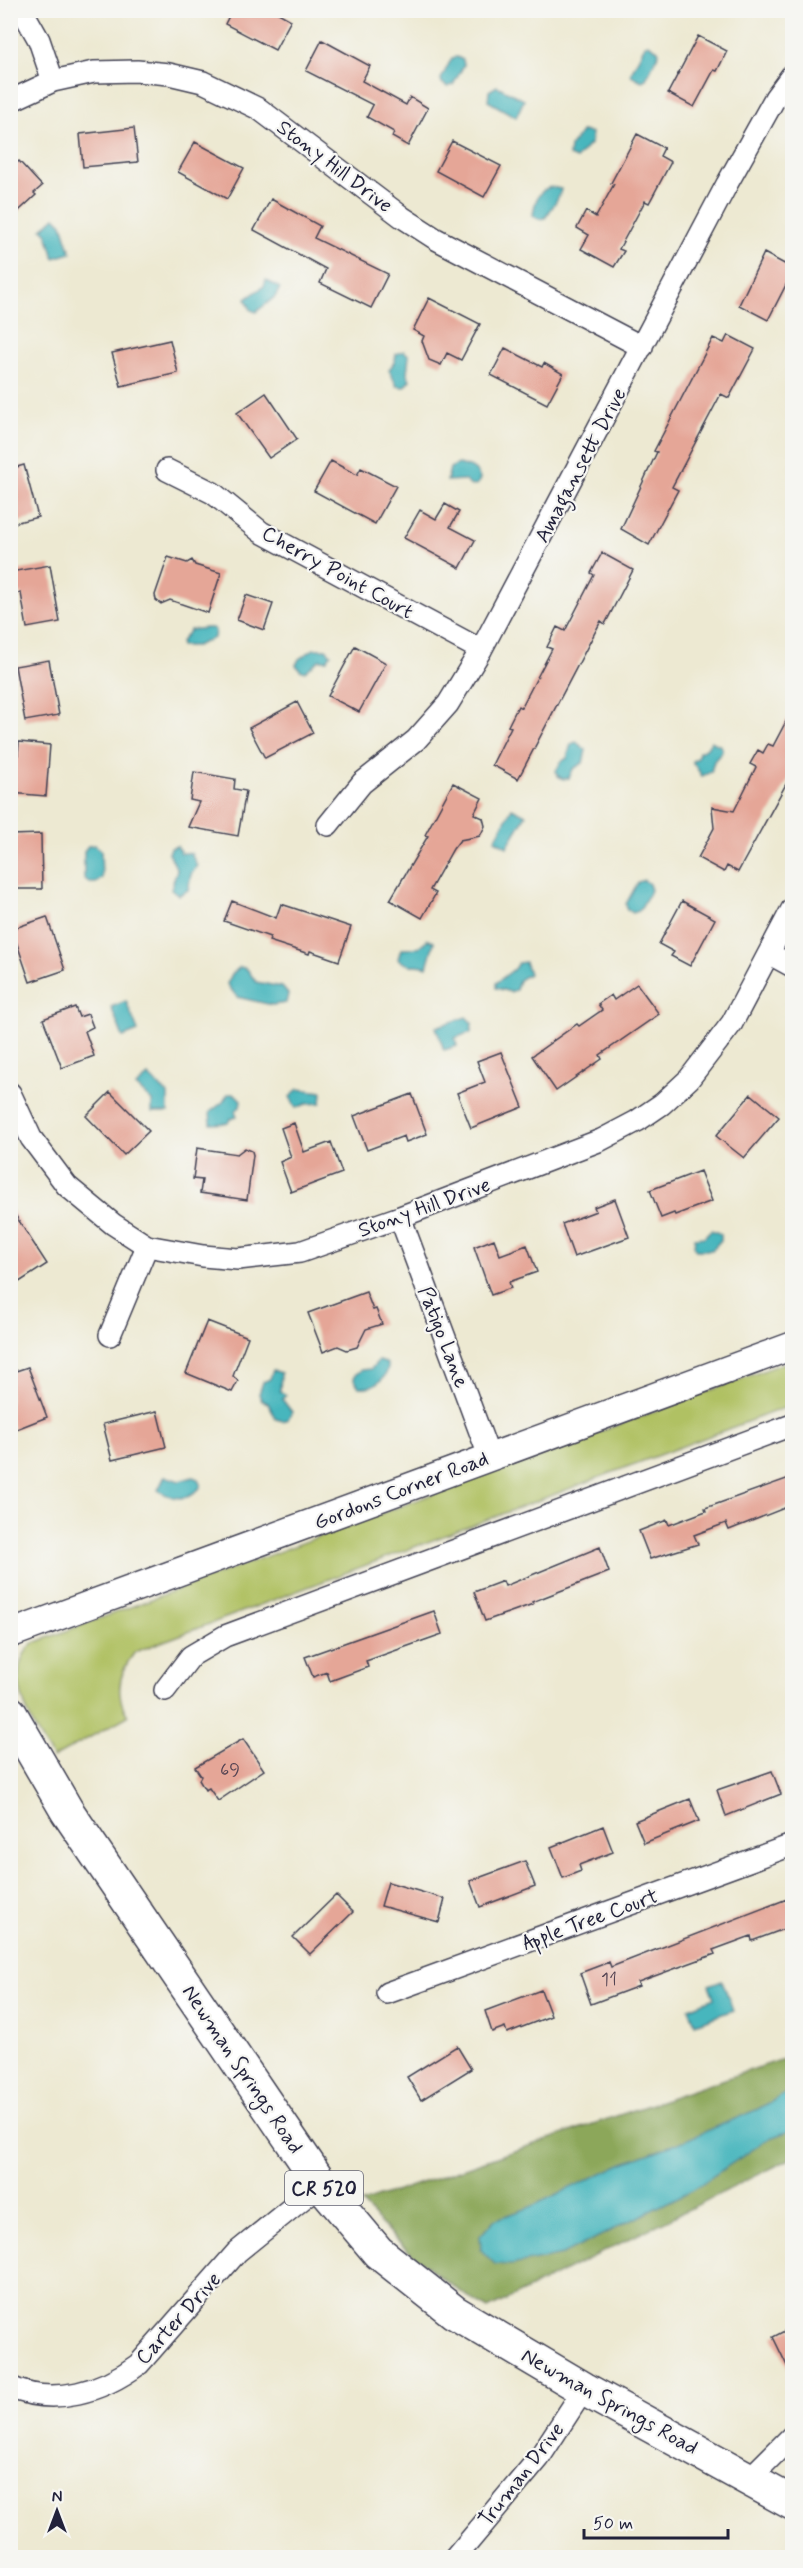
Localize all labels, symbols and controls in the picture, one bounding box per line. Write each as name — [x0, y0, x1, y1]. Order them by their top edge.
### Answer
street label: Stony Hill Drive — [271, 114, 398, 220]
street label: Amagansett Drive — [528, 383, 635, 549]
street label: Cherry Point Court — [257, 520, 418, 626]
street label: Stony Hill Drive — [354, 1171, 494, 1245]
street label: Patigo Lane — [411, 1283, 475, 1392]
street label: Gordons Corner Road — [310, 1445, 493, 1537]
house number: 69 — [220, 1758, 240, 1782]
street label: Apple Tree Court — [519, 1882, 662, 1958]
house number: 11 — [601, 1968, 617, 1992]
street label: Newman Springs Road — [174, 1980, 309, 2160]
road number: CR 520 — [285, 2171, 363, 2205]
street label: Carter Drive — [130, 2266, 228, 2371]
street label: Newman Springs Road — [516, 2342, 703, 2463]
street label: Truman Drive — [472, 2417, 571, 2532]
north arrow — [27, 2481, 87, 2541]
text: N — [52, 2487, 62, 2508]
scale bar — [584, 2502, 728, 2540]
text: 50 m — [593, 2512, 633, 2536]

